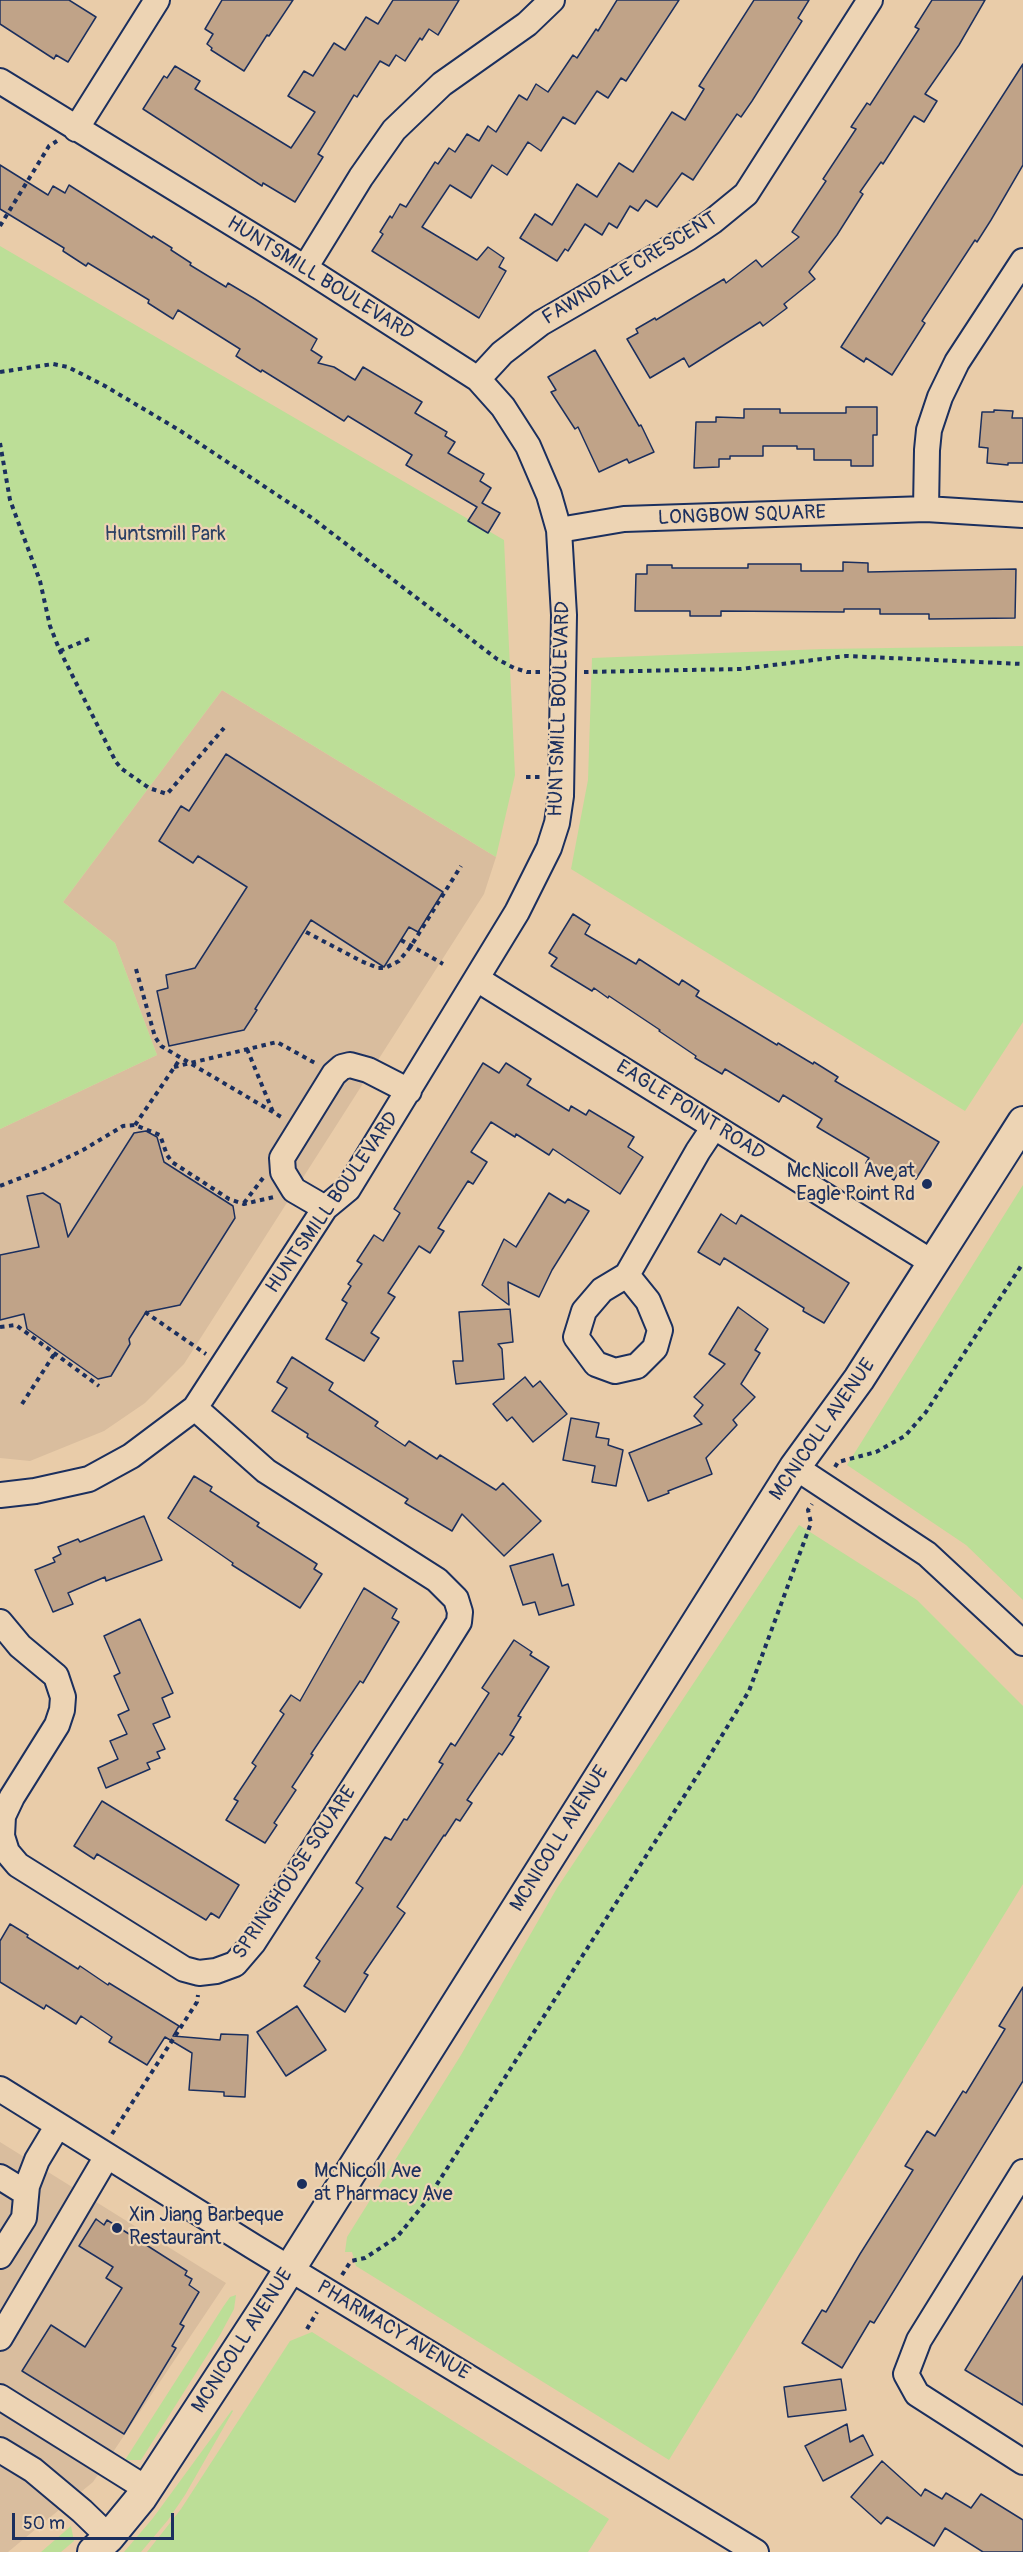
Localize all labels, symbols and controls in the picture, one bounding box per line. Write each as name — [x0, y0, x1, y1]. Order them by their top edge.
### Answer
street label: FAWNDALE CRESCENT — [538, 207, 722, 331]
street label: HUNTSMILL BOULEVARD — [222, 212, 418, 346]
street label: LONGBOW SQUARE — [657, 501, 827, 531]
park label: Huntsmill Park — [104, 523, 226, 547]
street label: HUNTSMILL BOULEVARD — [544, 601, 576, 817]
street label: EAGLE POINT ROAD — [611, 1056, 769, 1166]
street label: HUNTSMILL BOULEVARD — [261, 1108, 405, 1298]
place label: McNicoll Ave at Eagle Point Rd — [787, 1160, 915, 1207]
marker: McNicoll Ave at Eagle Point Rd — [920, 1177, 934, 1191]
street label: MCNICOLL AVENUE — [765, 1355, 881, 1505]
street label: MCNICOLL AVENUE — [505, 1762, 615, 1916]
street label: SPRINGHOUSE SQUARE — [228, 1782, 362, 1964]
place label: McNicoll Ave at Pharmacy Ave — [314, 2160, 453, 2207]
marker: McNicoll Ave at Pharmacy Ave — [295, 2177, 309, 2191]
place label: Xin Jiang Barbeque Restaurant — [129, 2204, 284, 2251]
marker: Xin Jiang Barbeque Restaurant — [110, 2221, 124, 2235]
street label: MCNICOLL AVENUE — [187, 2264, 299, 2418]
street label: PHARMACY AVENUE — [312, 2276, 474, 2386]
scale bar — [15, 2501, 177, 2539]
text: 50 m — [23, 2512, 65, 2535]

